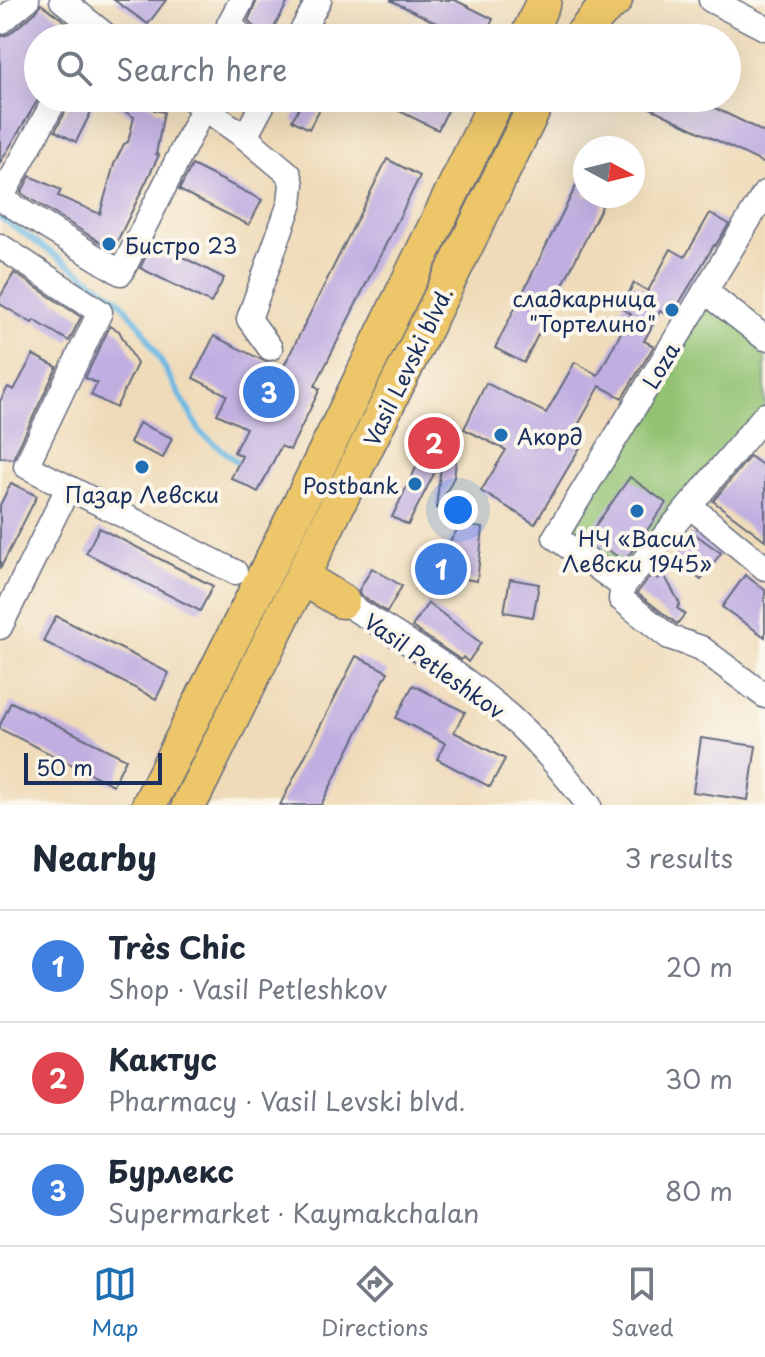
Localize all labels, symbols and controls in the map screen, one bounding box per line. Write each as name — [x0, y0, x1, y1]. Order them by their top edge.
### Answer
search box — [24, 24, 741, 112]
icon: search — [52, 46, 96, 90]
text: Search here — [116, 46, 288, 91]
north arrow — [573, 136, 645, 208]
place label: Бистро 23 — [125, 228, 237, 261]
marker: Бистро 23 — [100, 235, 118, 253]
street label: Vasil Levski blvd. — [354, 281, 460, 451]
place label: сладкарница "Тортелино" — [513, 281, 656, 339]
marker: сладкарница "Тортелино" — [663, 301, 681, 319]
street label: Loza — [633, 335, 687, 395]
pin: 3 — [243, 362, 295, 422]
pin: 2 — [408, 413, 460, 473]
place label: Акорд — [517, 419, 583, 452]
marker: Акорд — [492, 426, 510, 444]
marker: Пазар Левски — [133, 458, 151, 476]
place label: Postbank — [303, 468, 399, 501]
marker: Postbank — [406, 475, 424, 493]
place label: Пазар Левски — [65, 477, 219, 510]
your location — [438, 490, 478, 530]
marker: НЧ «Васил Левски 1945» — [628, 502, 646, 520]
place label: НЧ «Васил Левски 1945» — [562, 521, 712, 579]
pin: 1 — [415, 539, 467, 599]
street label: Vasil Petleshkov — [358, 604, 512, 726]
scale bar — [24, 749, 162, 785]
text: 50 m — [36, 750, 93, 783]
text: Nearby — [32, 831, 157, 883]
text: 3 results — [625, 838, 733, 877]
text: Très Chic — [108, 924, 246, 969]
text: 1 — [52, 947, 64, 986]
text: 20 m — [666, 947, 733, 986]
text: Shop · Vasil Petleshkov — [108, 969, 387, 1008]
text: Кактус — [108, 1036, 217, 1081]
text: 2 — [49, 1059, 67, 1098]
text: 30 m — [665, 1059, 733, 1098]
text: Pharmacy · Vasil Levski blvd. — [108, 1081, 466, 1120]
text: Бурлекс — [108, 1148, 234, 1193]
text: 3 — [49, 1171, 67, 1210]
text: 80 m — [665, 1171, 733, 1210]
text: Supermarket · Kaymakchalan — [108, 1193, 479, 1232]
tab: Map — [91, 1262, 138, 1343]
tab: Directions — [321, 1262, 428, 1343]
tab: Saved — [611, 1262, 674, 1343]

